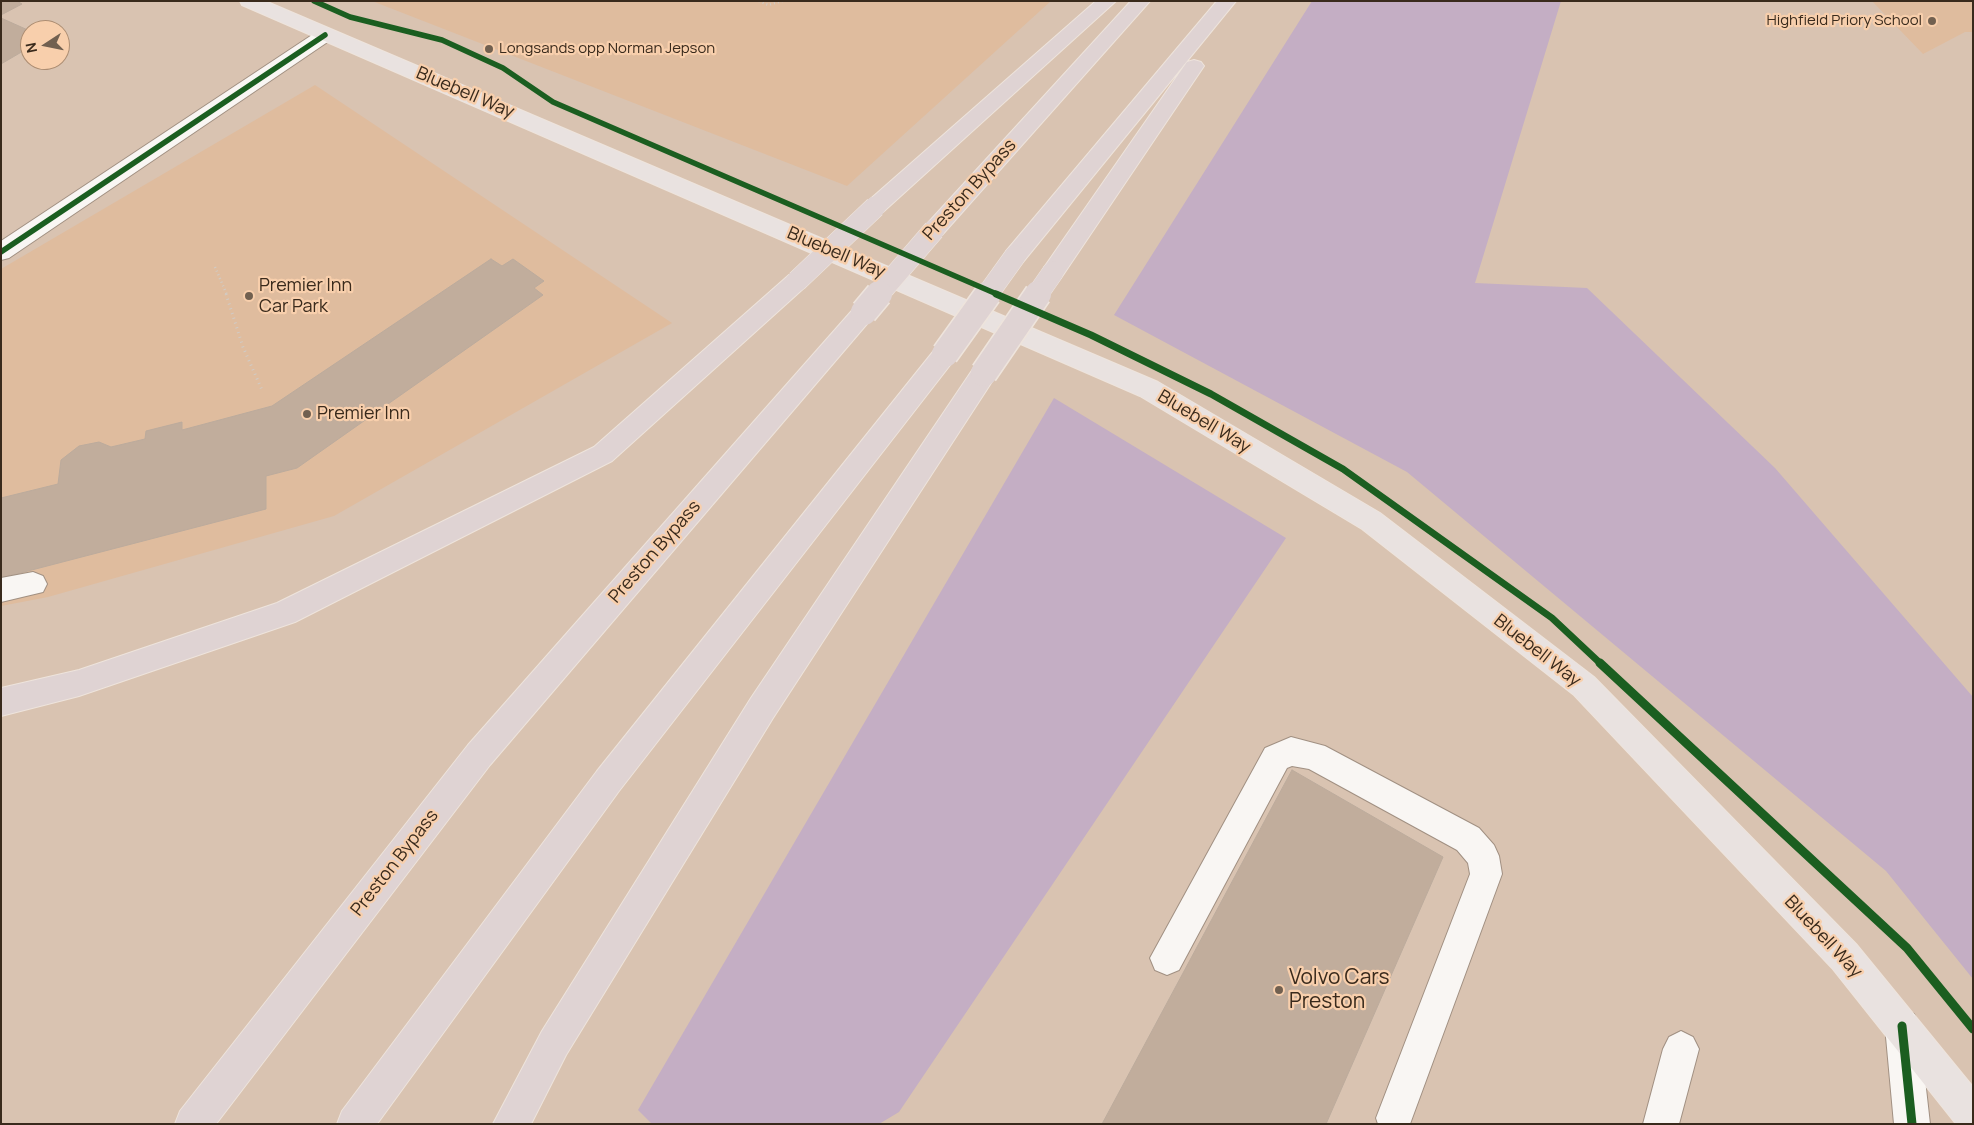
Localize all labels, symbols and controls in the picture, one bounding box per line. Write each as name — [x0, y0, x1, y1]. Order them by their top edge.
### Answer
place label: Highfield Priory School — [1766, 12, 1922, 30]
marker: Highfield Priory School — [1926, 15, 1938, 27]
north arrow — [20, 20, 70, 70]
place label: Longsands opp Norman Jepson — [499, 40, 715, 58]
text: N — [20, 41, 41, 55]
marker: Longsands opp Norman Jepson — [483, 43, 495, 55]
street label: Bluebell Way — [413, 63, 517, 123]
street label: Preston Bypass — [919, 135, 1021, 245]
street label: Bluebell Way — [784, 223, 888, 283]
place label: Premier Inn Car Park — [259, 275, 352, 318]
marker: Premier Inn Car Park — [243, 290, 255, 302]
street label: Bluebell Way — [1154, 386, 1254, 458]
place label: Premier Inn — [317, 403, 410, 425]
marker: Premier Inn — [301, 408, 313, 420]
street label: Preston Bypass — [605, 496, 705, 608]
street label: Bluebell Way — [1489, 610, 1585, 692]
street label: Preston Bypass — [347, 806, 443, 920]
street label: Bluebell Way — [1779, 891, 1867, 983]
place label: Volvo Cars Preston — [1289, 965, 1389, 1015]
marker: Volvo Cars Preston — [1273, 984, 1285, 996]

